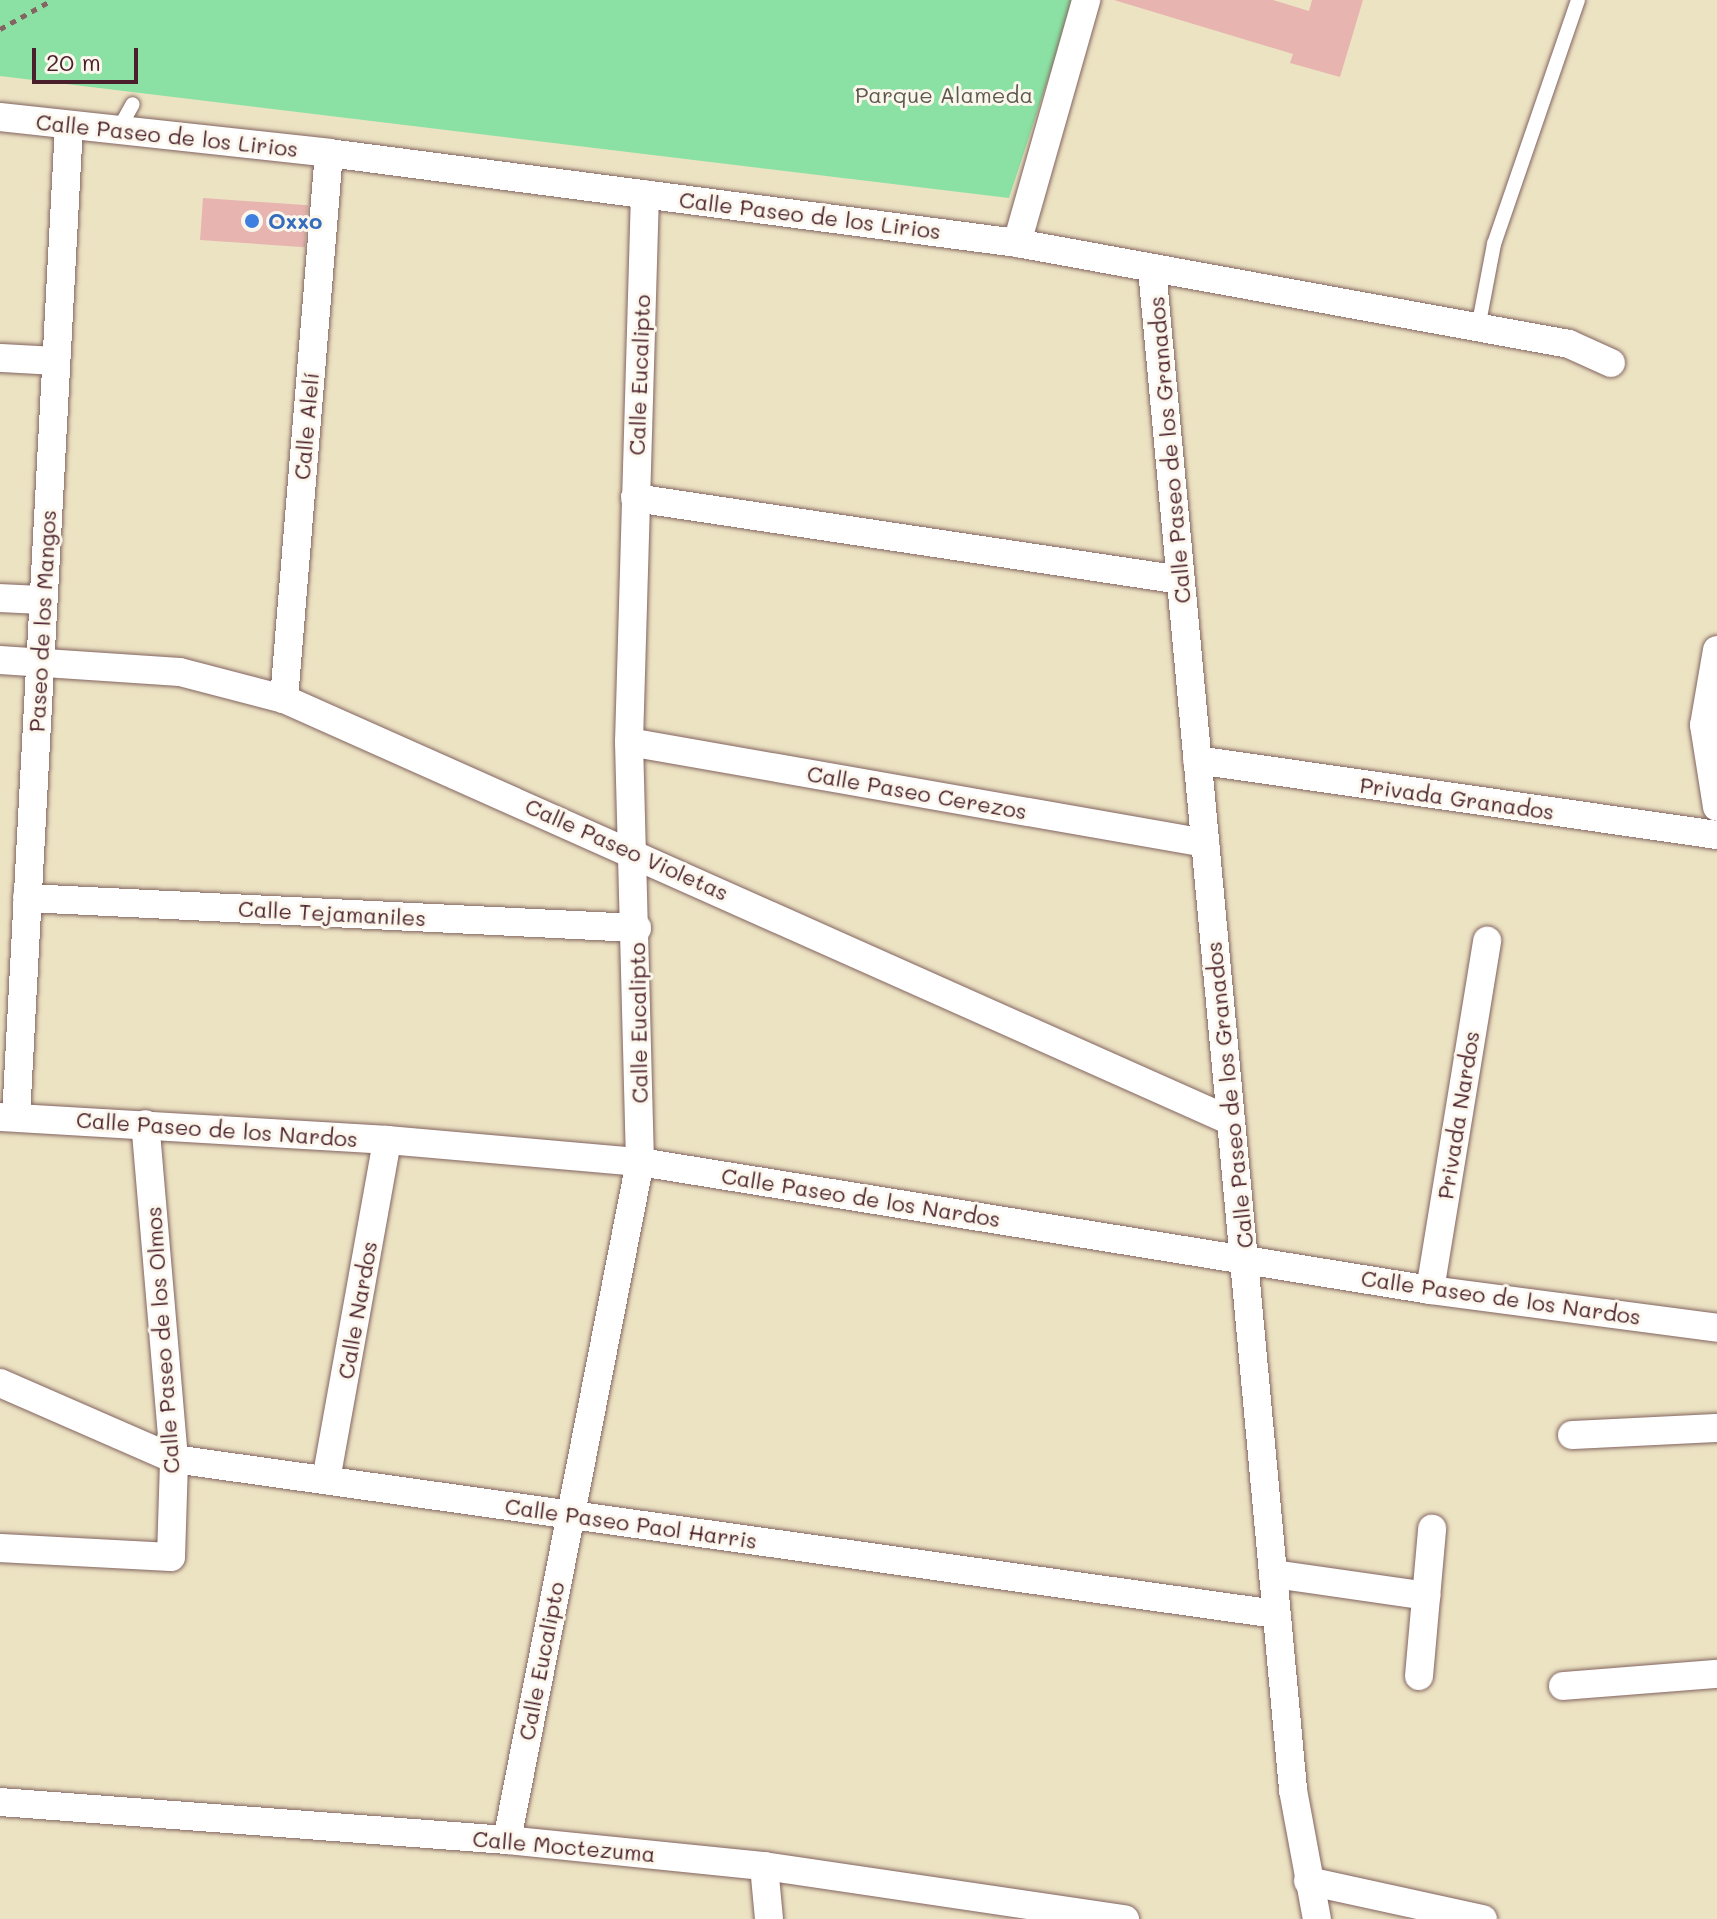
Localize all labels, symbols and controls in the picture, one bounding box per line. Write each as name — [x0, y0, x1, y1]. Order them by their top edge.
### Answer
scale bar — [36, 32, 142, 82]
text: 20 m — [46, 46, 101, 77]
park label: Parque Alameda — [855, 82, 1033, 108]
street label: Calle Paseo de los Lirios — [35, 108, 299, 162]
street label: Calle Paseo de los Lirios — [678, 186, 942, 244]
place label: Oxxo — [268, 208, 322, 234]
marker: Oxxo — [243, 212, 261, 230]
street label: Calle Eucalipto — [623, 294, 655, 456]
street label: Calle Paseo de los Granados — [1142, 295, 1196, 605]
street label: Calle Alelí — [288, 371, 324, 481]
street label: Paseo de los Mangos — [23, 509, 61, 733]
street label: Calle Paseo Cerezos — [805, 760, 1029, 824]
street label: Privada Granados — [1358, 771, 1556, 825]
street label: Calle Paseo Violetas — [521, 792, 733, 906]
street label: Calle Tejamaniles — [237, 895, 427, 931]
street label: Calle Paseo de los Granados — [1200, 940, 1258, 1250]
street label: Calle Eucalipto — [623, 942, 653, 1104]
street label: Privada Nardos — [1432, 1029, 1484, 1201]
street label: Calle Paseo de los Nardos — [75, 1106, 359, 1152]
street label: Calle Paseo de los Nardos — [720, 1162, 1002, 1232]
street label: Calle Paseo de los Olmos — [139, 1206, 185, 1474]
street label: Calle Nardos — [332, 1239, 382, 1381]
street label: Calle Paseo de los Nardos — [1359, 1264, 1643, 1330]
street label: Calle Paseo Paol Harris — [503, 1492, 759, 1554]
street label: Calle Eucalipto — [513, 1579, 569, 1743]
street label: Calle Moctezuma — [471, 1825, 657, 1867]

